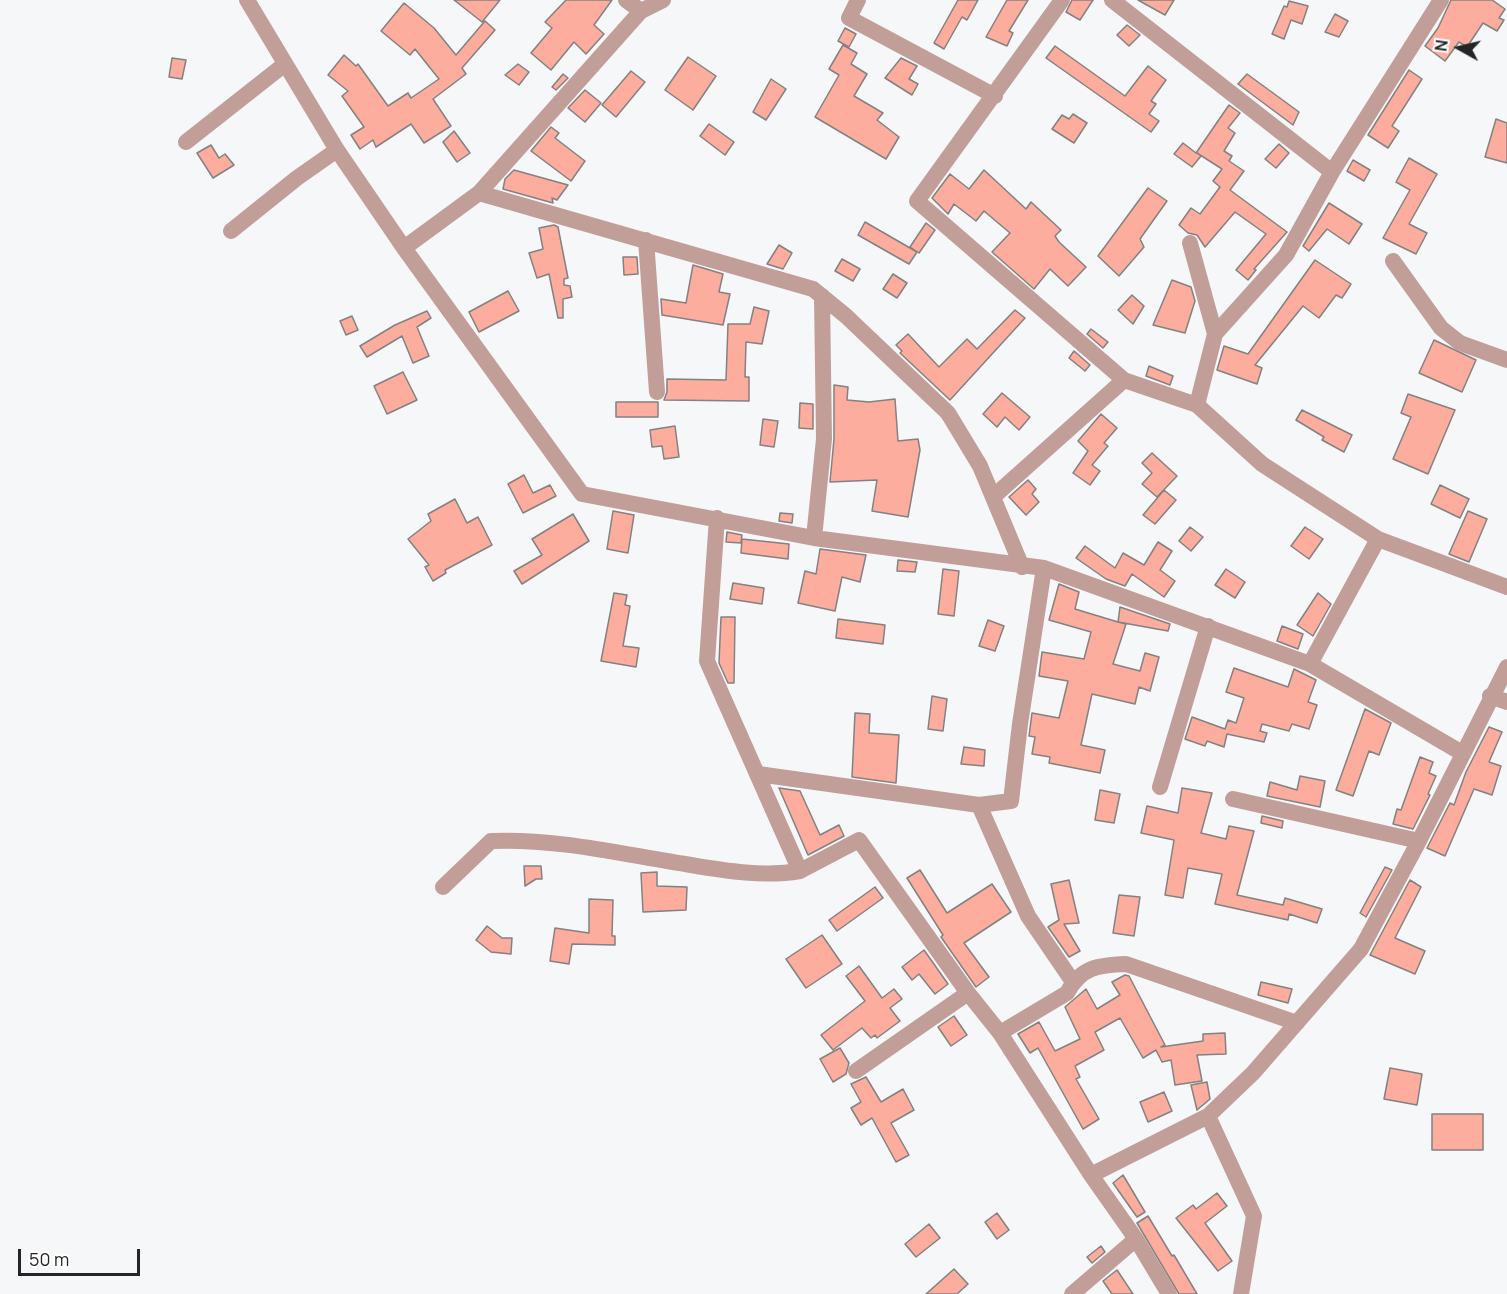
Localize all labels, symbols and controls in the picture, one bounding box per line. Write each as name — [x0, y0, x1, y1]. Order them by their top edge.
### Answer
north arrow — [1429, 18, 1489, 78]
text: N — [1429, 38, 1453, 53]
scale bar — [21, 1237, 142, 1275]
text: 50 m — [29, 1247, 69, 1271]

